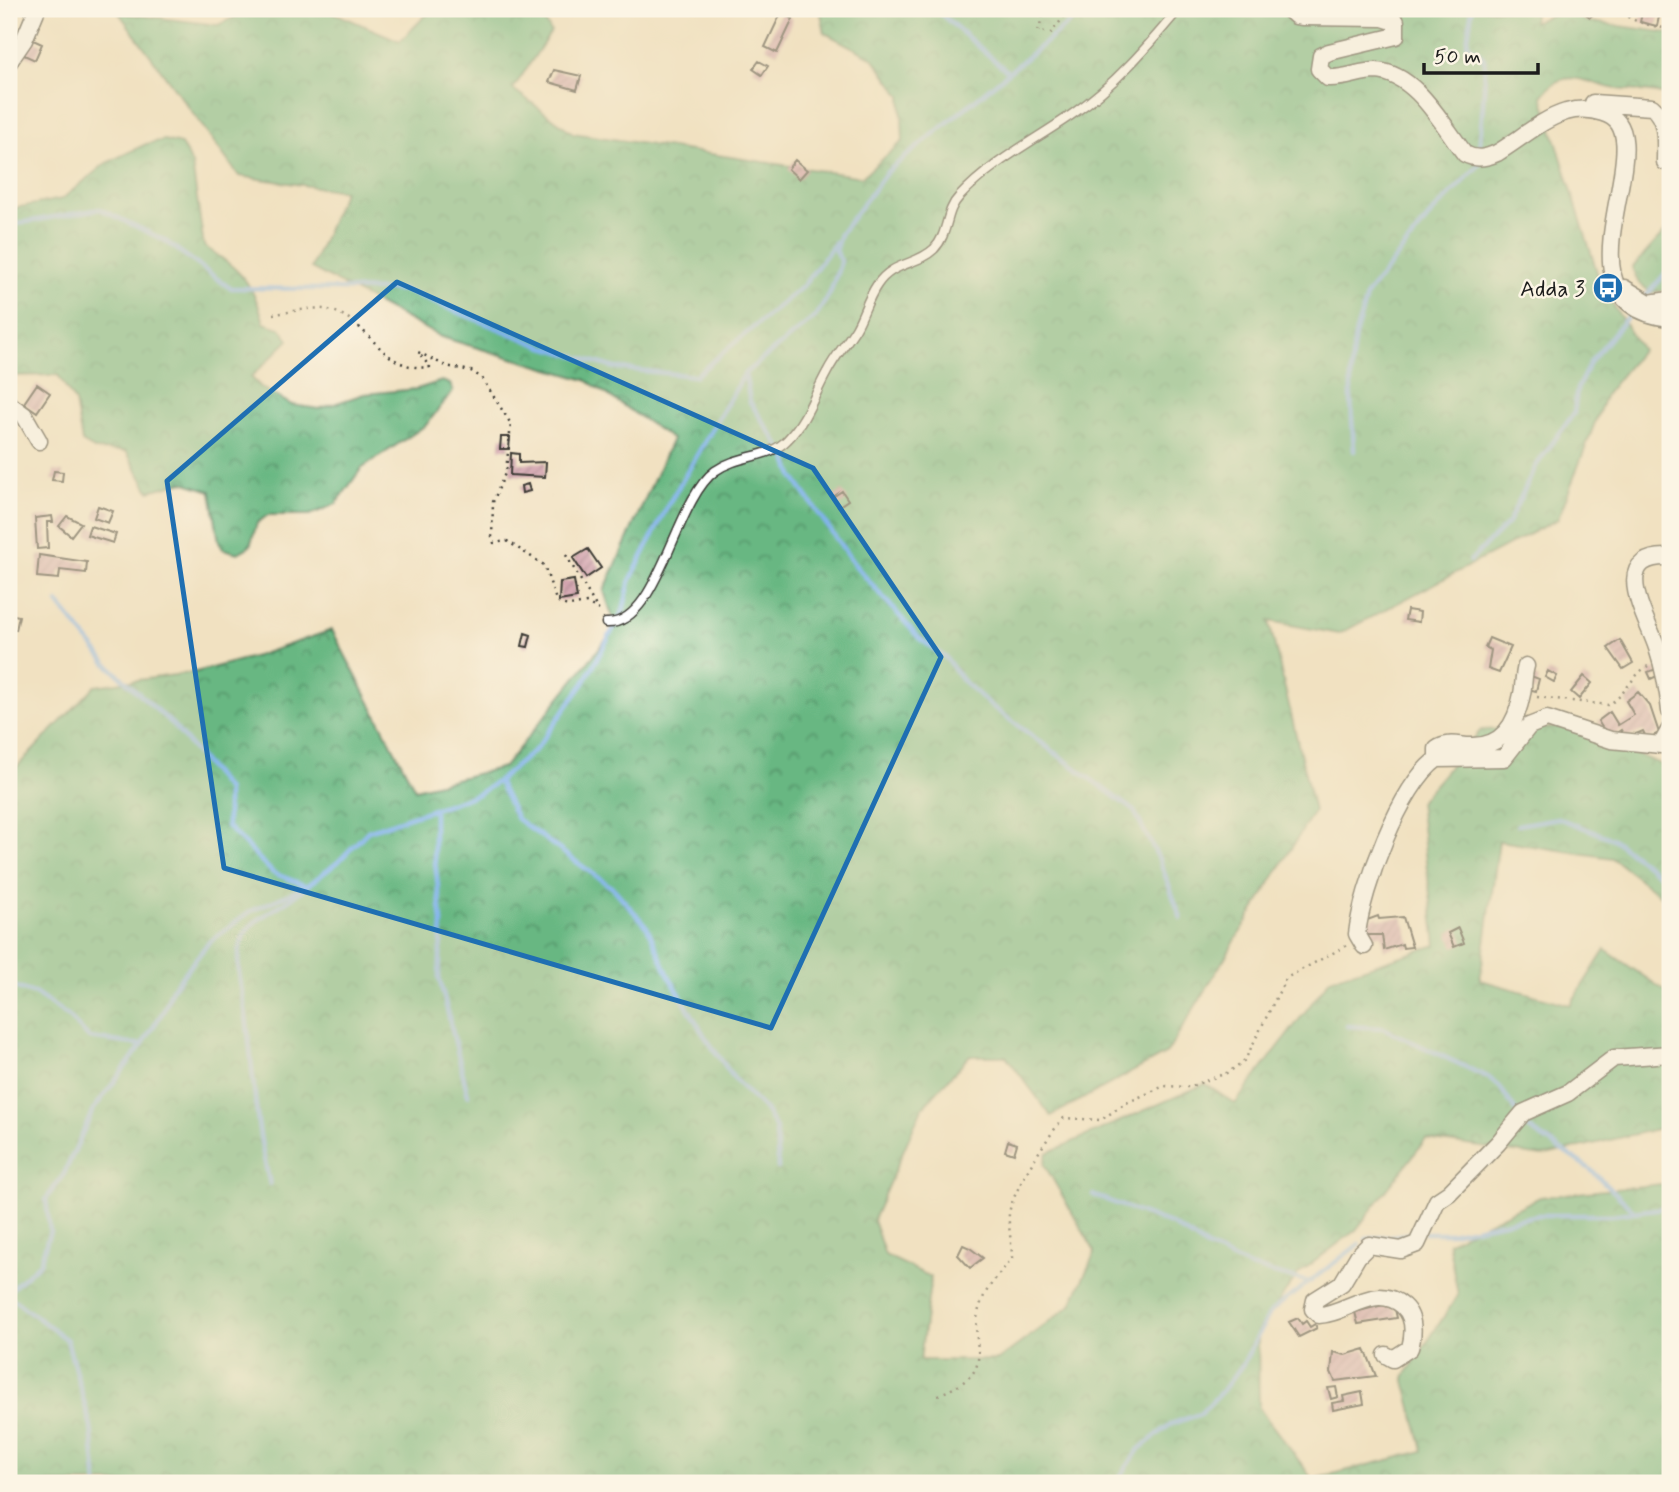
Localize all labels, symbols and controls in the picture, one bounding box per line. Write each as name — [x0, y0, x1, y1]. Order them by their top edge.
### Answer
scale bar — [1424, 32, 1537, 76]
text: 50 m — [1434, 43, 1481, 71]
bus stop icon: Adda 3 — [1591, 271, 1625, 305]
place label: Adda 3 — [1520, 275, 1585, 305]

